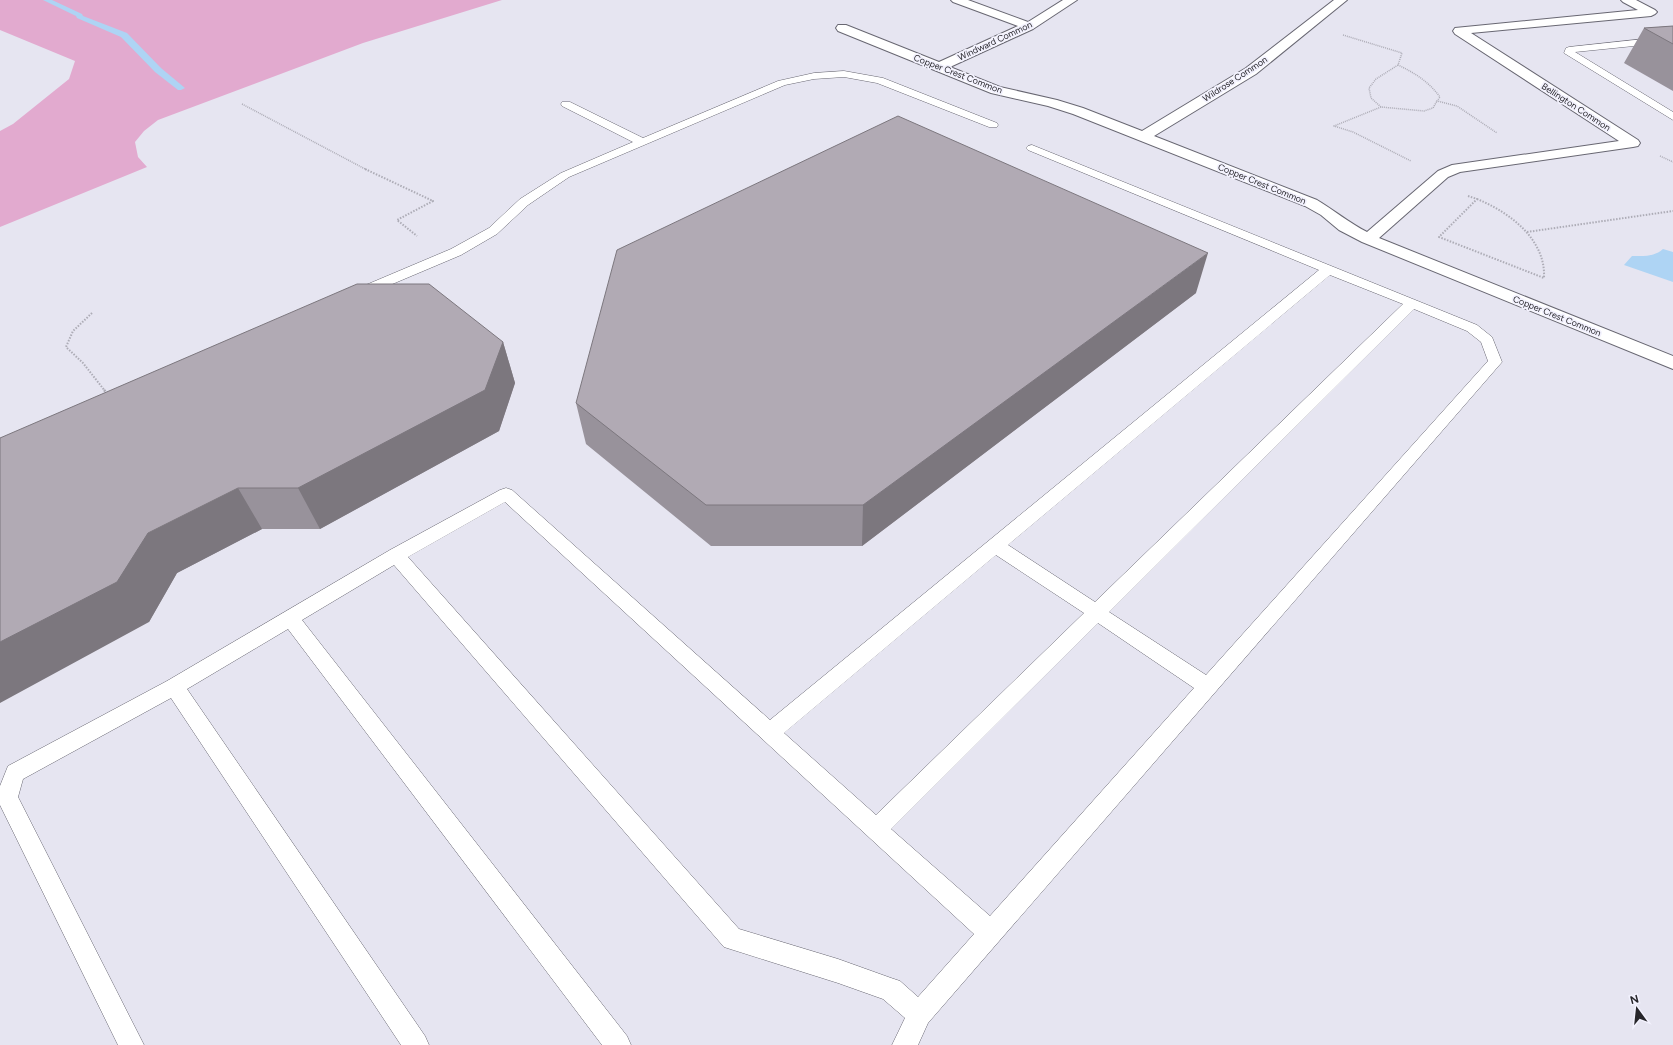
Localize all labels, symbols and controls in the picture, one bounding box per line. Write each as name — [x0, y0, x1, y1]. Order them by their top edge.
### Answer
street label: Windward Common — [956, 19, 1034, 63]
street label: Copper Crest Common — [912, 52, 1004, 96]
street label: Wildrose Common — [1200, 54, 1269, 104]
street label: Bellington Common — [1540, 80, 1613, 133]
street label: Copper Crest Common — [1217, 161, 1308, 206]
street label: Copper Crest Common — [1512, 293, 1603, 338]
north arrow — [1617, 989, 1657, 1029]
text: N — [1629, 992, 1640, 1007]

